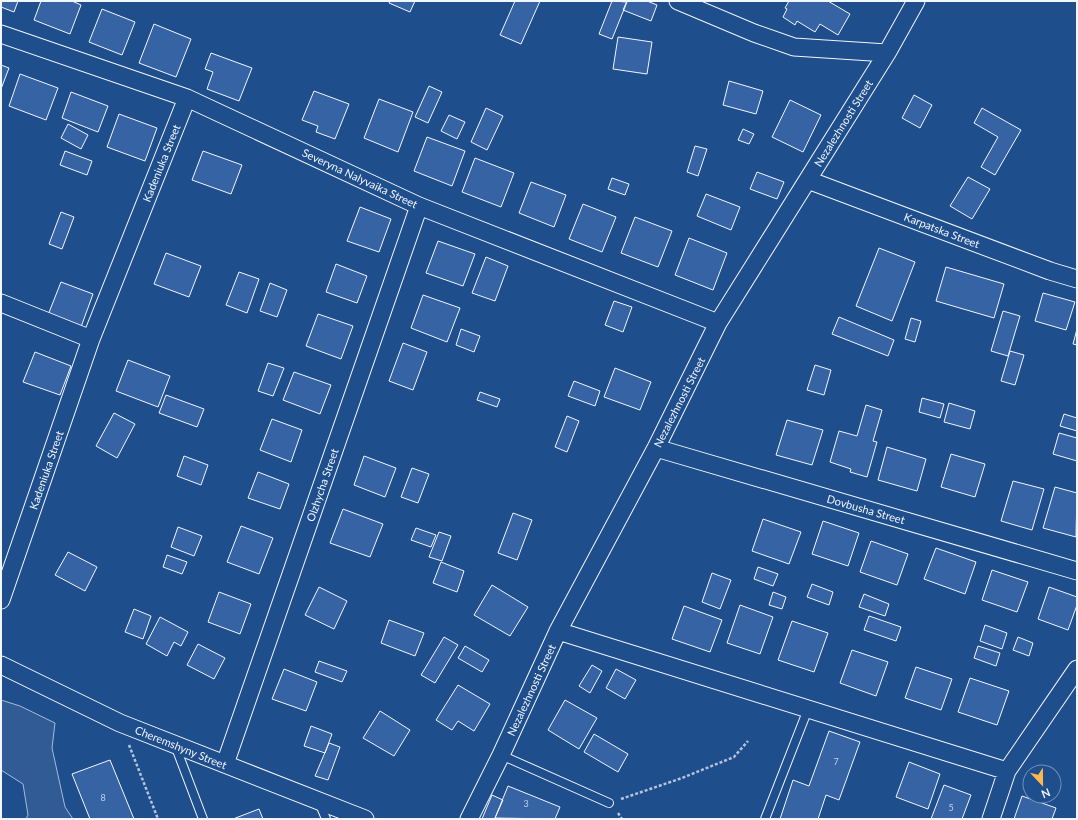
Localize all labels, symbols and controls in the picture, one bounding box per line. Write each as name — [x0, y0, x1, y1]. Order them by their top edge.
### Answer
street label: Nezalezhnosti Street — [811, 77, 875, 169]
street label: Kadeniuka Street — [140, 122, 182, 204]
street label: Severyna Nalyvaika Street — [300, 146, 420, 210]
street label: Karpatska Street — [902, 210, 982, 250]
street label: Nezalezhnosti Street — [651, 355, 707, 449]
street label: Kadeniuka Street — [26, 429, 66, 511]
street label: Olzhycha Street — [303, 447, 341, 523]
street label: Dovbusha Street — [826, 492, 907, 526]
street label: Nezalezhnosti Street — [504, 642, 558, 738]
street label: Cheremshyny Street — [133, 723, 229, 771]
house number: 7 — [833, 756, 839, 767]
north arrow — [1022, 764, 1062, 804]
text: N — [1040, 786, 1052, 801]
house number: 8 — [100, 792, 106, 803]
house number: 3 — [523, 798, 529, 809]
house number: 5 — [948, 802, 954, 813]

